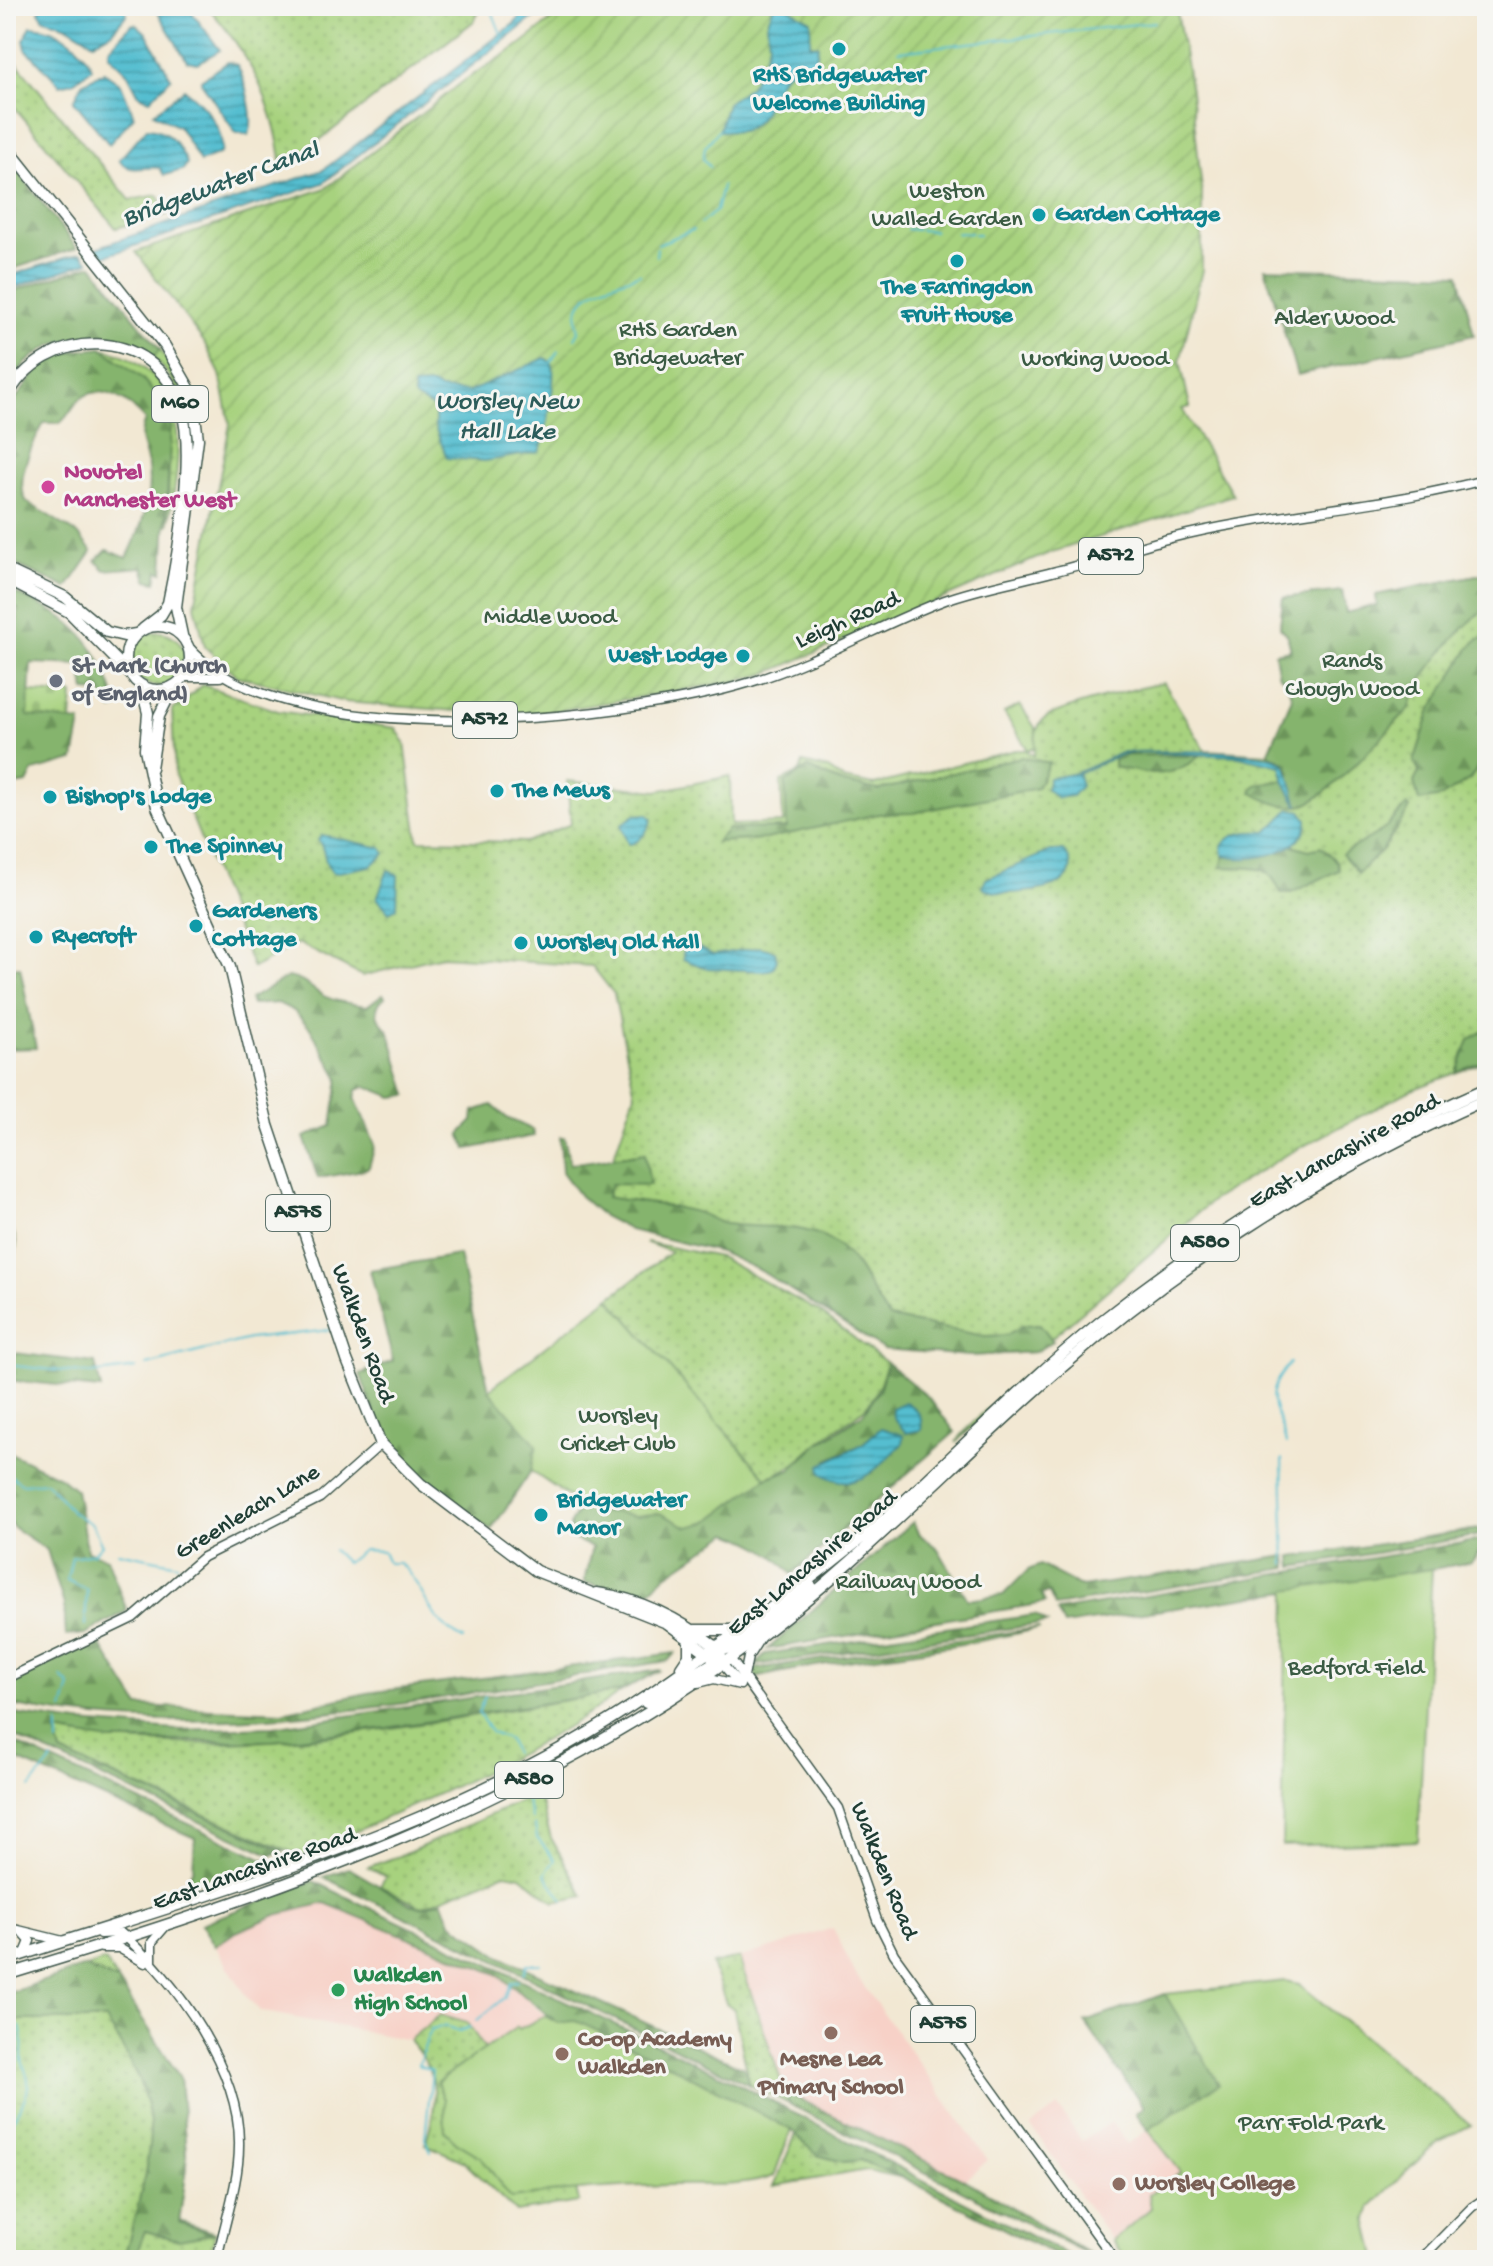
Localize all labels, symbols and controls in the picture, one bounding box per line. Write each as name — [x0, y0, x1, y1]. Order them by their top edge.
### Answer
marker: RHS Bridgewater Welcome Building — [830, 40, 848, 58]
place label: RHS Bridgewater Welcome Building — [752, 62, 927, 119]
water label: Bridgewater Canal — [119, 136, 325, 236]
park label: Weston Walled Garden — [871, 178, 1023, 235]
place label: Garden Cottage — [1055, 201, 1222, 230]
marker: Garden Cottage — [1030, 206, 1048, 224]
marker: The Farringdon Fruit House — [948, 252, 966, 270]
place label: The Farringdon Fruit House — [880, 274, 1033, 331]
park label: Alder Wood — [1274, 305, 1396, 334]
park label: RHS Garden Bridgewater — [613, 317, 745, 374]
park label: Working Wood — [1021, 346, 1171, 375]
road number: M60 — [152, 386, 208, 422]
water label: Worsley New Hall Lake — [435, 388, 580, 449]
place label: Novotel Manchester West — [64, 459, 238, 516]
marker: Novotel Manchester West — [39, 478, 57, 496]
road number: A572 — [1079, 538, 1143, 574]
street label: Leigh Road — [791, 584, 906, 657]
park label: Middle Wood — [484, 604, 618, 633]
place label: West Lodge — [608, 642, 729, 671]
marker: West Lodge — [734, 647, 752, 665]
park label: Rands Clough Wood — [1285, 648, 1421, 705]
place label: St Mark (Church of England) — [71, 653, 227, 710]
marker: St Mark (Church of England) — [47, 672, 65, 690]
road number: A572 — [453, 702, 517, 738]
place label: The Mews — [511, 777, 611, 806]
marker: The Mews — [488, 782, 506, 800]
place label: Bishop's Lodge — [65, 783, 213, 812]
marker: Bishop's Lodge — [41, 788, 59, 806]
place label: The Spinney — [165, 833, 283, 862]
marker: The Spinney — [142, 838, 160, 856]
place label: Gardeners Cottage — [212, 898, 318, 955]
marker: Gardeners Cottage — [187, 917, 205, 935]
place label: Ryecroft — [51, 923, 137, 952]
marker: Ryecroft — [27, 928, 45, 946]
place label: Worsley Old Hall — [536, 929, 699, 958]
marker: Worsley Old Hall — [512, 934, 530, 952]
street label: East Lancashire Road — [1245, 1087, 1447, 1216]
road number: A575 — [266, 1195, 330, 1231]
road number: A580 — [1171, 1225, 1239, 1261]
street label: Walkden Road — [323, 1261, 401, 1409]
park label: Worsley Cricket Club — [560, 1403, 676, 1460]
street label: Greenleach Lane — [170, 1458, 326, 1568]
street label: East Lancashire Road — [722, 1483, 906, 1644]
place label: Bridgewater Manor — [556, 1487, 688, 1544]
marker: Bridgewater Manor — [532, 1506, 550, 1524]
park label: Railway Wood — [835, 1569, 983, 1598]
park label: Bedford Field — [1287, 1655, 1426, 1684]
road number: A580 — [495, 1762, 563, 1798]
street label: Walkden Road — [842, 1798, 924, 1946]
street label: East Lancashire Road — [149, 1821, 362, 1918]
place label: Walkden High School — [353, 1962, 468, 2019]
marker: Walkden High School — [329, 1981, 347, 1999]
road number: A575 — [911, 2006, 975, 2042]
marker: Mesne Lea Primary School — [822, 2024, 840, 2042]
place label: Co-op Academy Walkden — [577, 2026, 732, 2083]
marker: Co-op Academy Walkden — [553, 2045, 571, 2063]
place label: Mesne Lea Primary School — [756, 2046, 904, 2103]
park label: Parr Fold Park — [1238, 2110, 1386, 2139]
place label: Worsley College — [1134, 2170, 1296, 2199]
marker: Worsley College — [1110, 2175, 1128, 2193]

